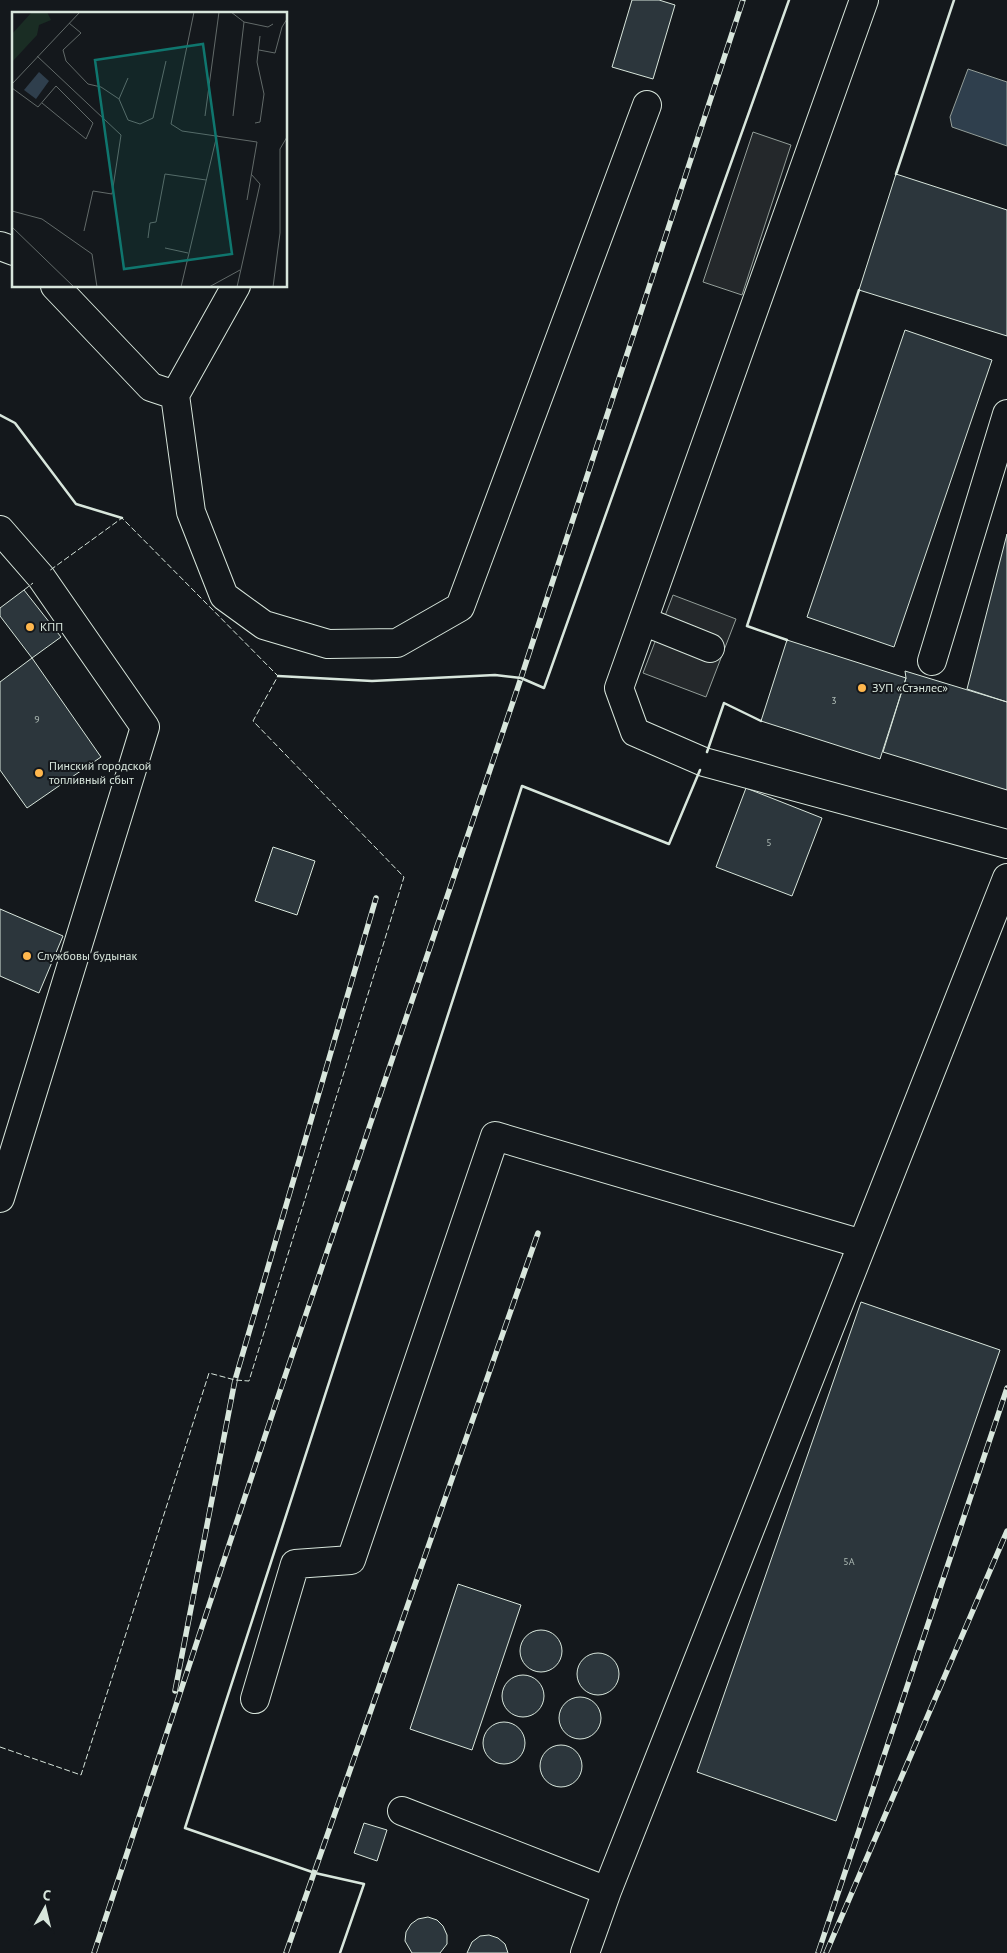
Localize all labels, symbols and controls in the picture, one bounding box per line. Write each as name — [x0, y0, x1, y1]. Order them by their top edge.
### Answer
inset map — [12, 12, 288, 288]
place label: КПП — [40, 619, 63, 634]
marker: КПП — [24, 621, 36, 633]
place label: ЗУП «Стэнлес» — [872, 680, 948, 695]
marker: ЗУП «Стэнлес» — [856, 682, 868, 694]
house number: 3 — [831, 694, 837, 707]
house number: 9 — [34, 713, 40, 726]
place label: Пинский городской топливный сбыт — [49, 758, 151, 787]
marker: Пинский городской топливный сбыт — [33, 767, 45, 779]
house number: 5 — [766, 836, 772, 849]
place label: Службовы будынак — [37, 948, 138, 963]
marker: Службовы будынак — [21, 950, 33, 962]
house number: 5А — [843, 1555, 855, 1568]
north arrow — [20, 1883, 70, 1933]
text: С — [42, 1886, 52, 1905]

